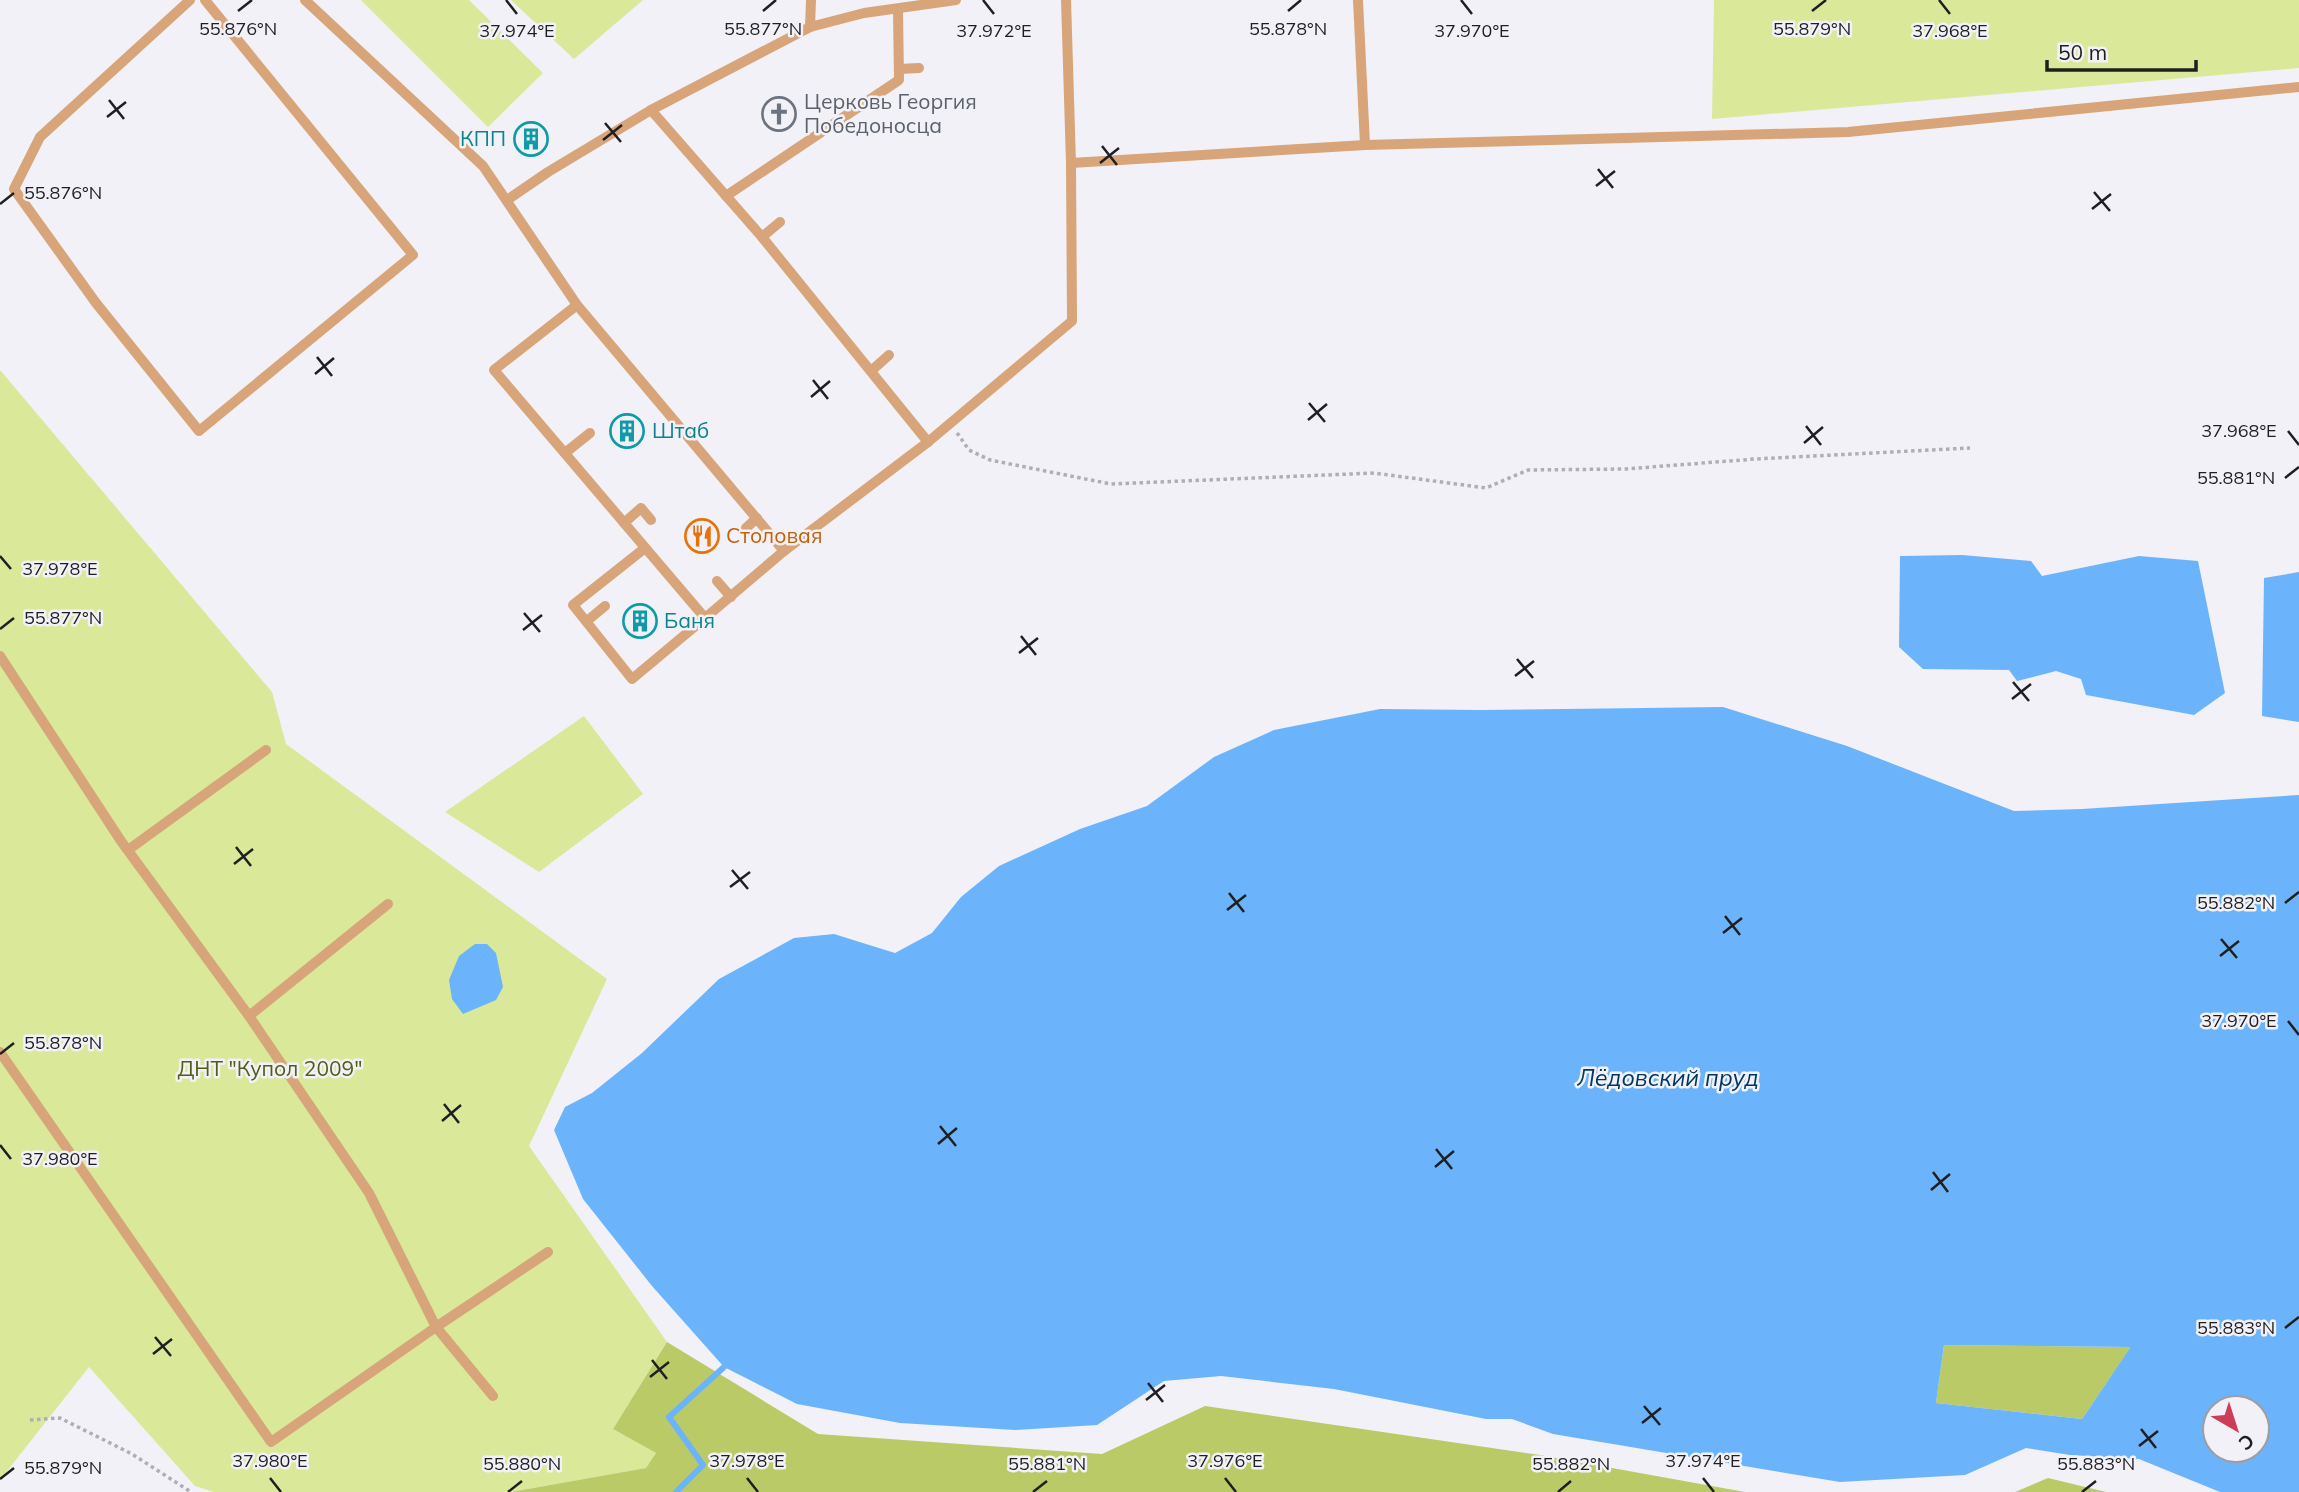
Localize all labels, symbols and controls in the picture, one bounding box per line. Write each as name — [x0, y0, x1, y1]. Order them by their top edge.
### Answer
text: 55.876°N — [199, 17, 277, 40]
text: 55.877°N — [724, 17, 802, 40]
text: 55.878°N — [1249, 17, 1327, 40]
text: 55.879°N — [1773, 17, 1851, 40]
text: 37.974°E — [479, 19, 555, 42]
text: 37.972°E — [956, 19, 1032, 42]
text: 37.970°E — [1434, 19, 1510, 42]
text: 37.968°E — [1912, 19, 1988, 42]
scale bar — [2047, 28, 2196, 72]
text: 50 m — [2058, 39, 2107, 65]
place label: Церковь Георгия Победоносца — [804, 88, 977, 138]
church icon: Церковь Георгия Победоносца — [760, 95, 798, 133]
building icon: КПП — [512, 120, 550, 158]
place label: КПП — [460, 125, 506, 151]
text: 55.876°N — [24, 181, 102, 204]
building icon: Штаб — [608, 412, 646, 450]
place label: Штаб — [652, 417, 709, 443]
text: 37.968°E — [2201, 419, 2277, 442]
text: 55.881°N — [2197, 466, 2275, 489]
restaurant icon: Столовая — [683, 517, 721, 555]
place label: Столовая — [726, 522, 822, 548]
text: 37.978°E — [22, 557, 98, 580]
building icon: Баня — [621, 602, 659, 640]
text: 55.877°N — [24, 606, 102, 629]
place label: Баня — [664, 607, 715, 633]
text: 55.882°N — [2197, 891, 2275, 914]
text: 37.970°E — [2201, 1009, 2277, 1032]
text: 55.878°N — [24, 1031, 102, 1054]
park label: ДНТ "Купол 2009" — [178, 1055, 362, 1081]
water label: Лёдовский пруд — [1576, 1063, 1759, 1092]
text: 37.980°E — [22, 1147, 98, 1170]
text: 55.883°N — [2197, 1316, 2275, 1339]
north arrow — [2201, 1394, 2271, 1464]
text: С — [2234, 1429, 2259, 1456]
text: 37.980°E — [232, 1449, 308, 1472]
text: 37.978°E — [709, 1449, 785, 1472]
text: 37.976°E — [1187, 1449, 1263, 1472]
text: 37.974°E — [1665, 1449, 1741, 1472]
text: 55.880°N — [483, 1452, 561, 1475]
text: 55.881°N — [1008, 1452, 1086, 1475]
text: 55.882°N — [1532, 1452, 1610, 1475]
text: 55.883°N — [2057, 1452, 2135, 1475]
text: 55.879°N — [24, 1456, 102, 1479]

